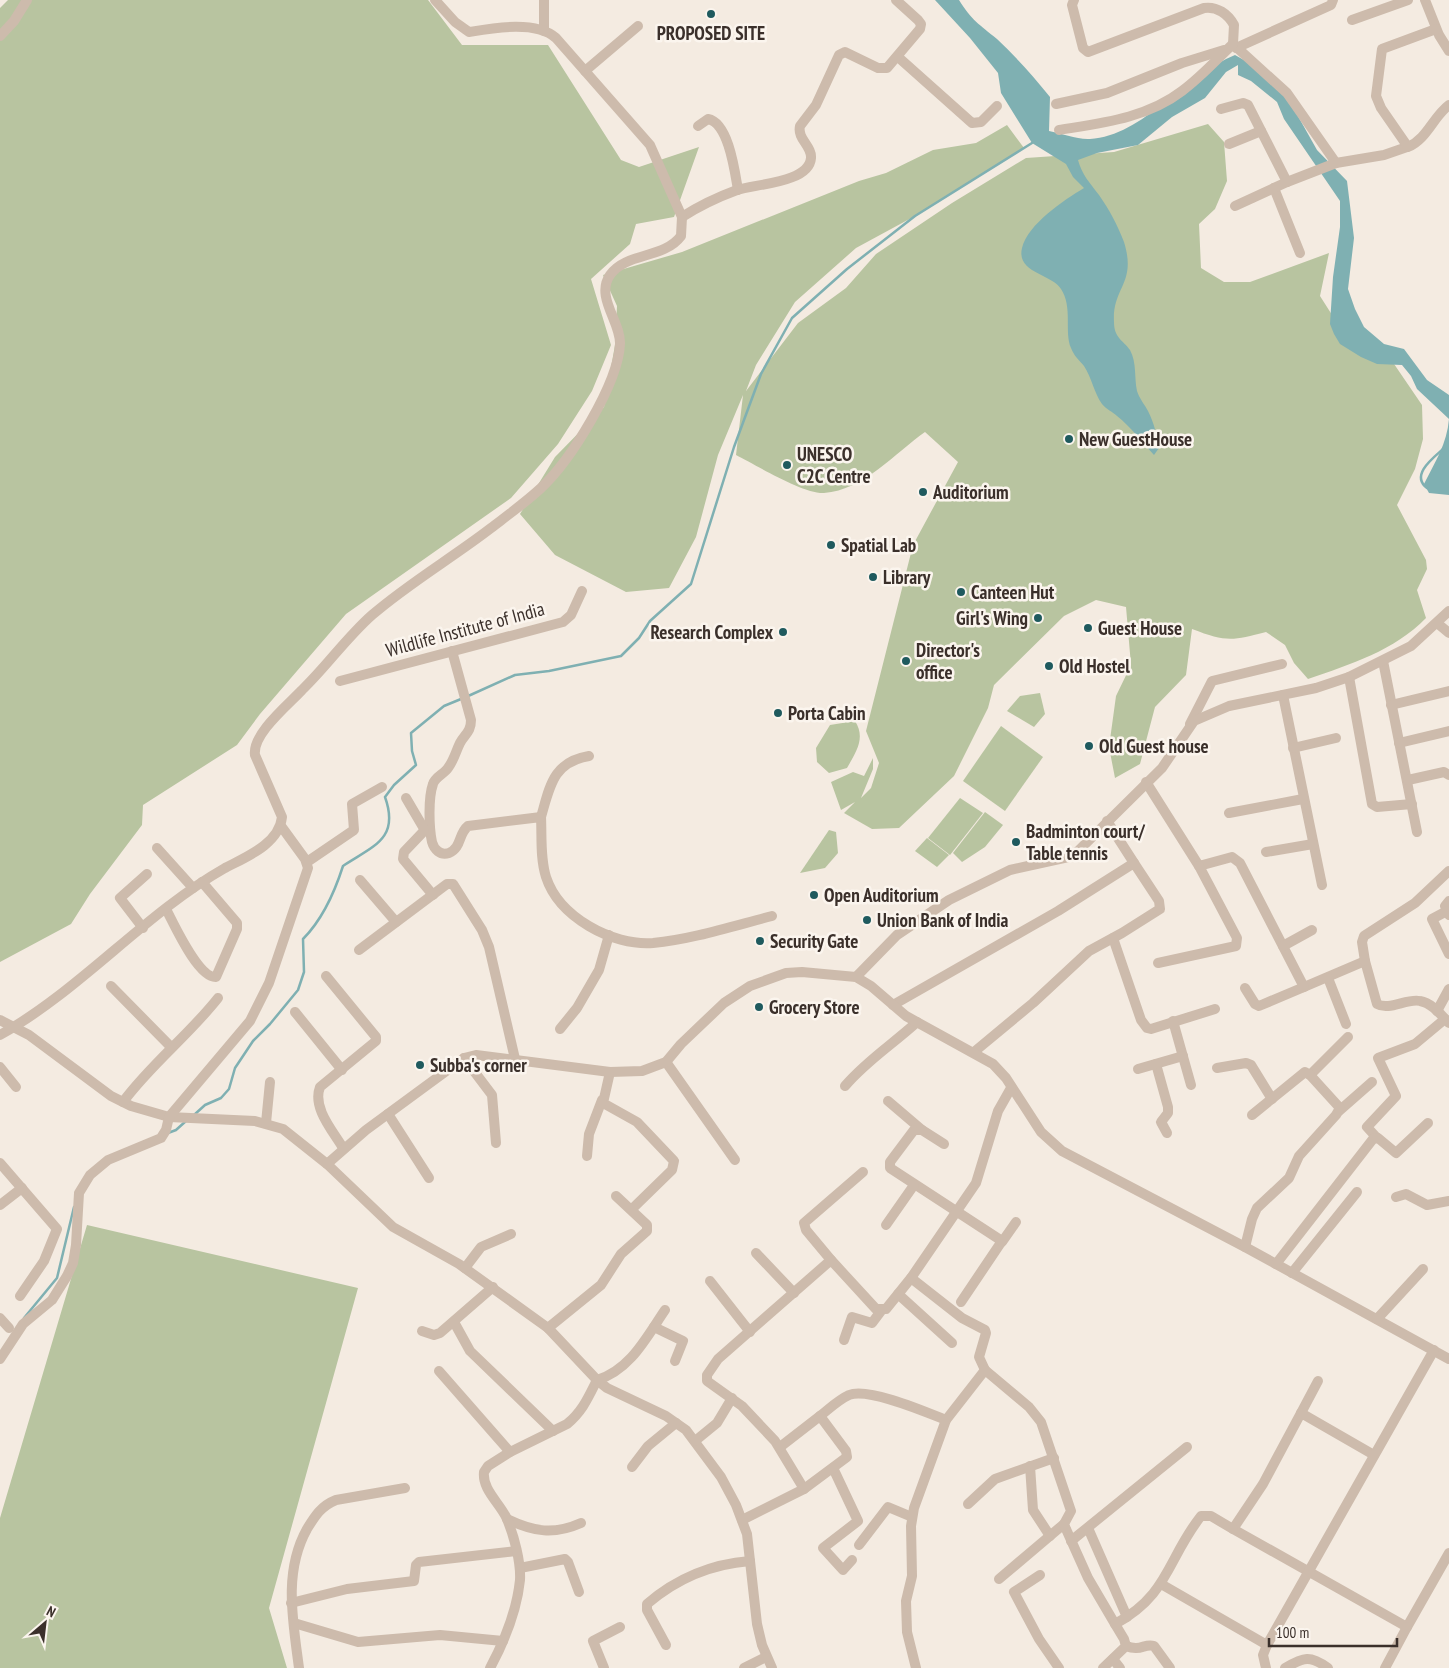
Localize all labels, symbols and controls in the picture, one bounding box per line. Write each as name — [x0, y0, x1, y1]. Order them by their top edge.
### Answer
marker: PROPOSED SITE — [705, 8, 717, 20]
place label: PROPOSED SITE — [657, 21, 765, 45]
place label: New GuestHouse — [1079, 427, 1192, 451]
marker: New GuestHouse — [1063, 433, 1075, 445]
place label: UNESCO C2C Centre — [797, 442, 871, 488]
marker: UNESCO C2C Centre — [781, 459, 793, 471]
place label: Auditorium — [932, 480, 1009, 504]
marker: Auditorium — [917, 486, 929, 498]
place label: Spatial Lab — [841, 533, 916, 557]
marker: Spatial Lab — [825, 539, 837, 551]
place label: Library — [883, 565, 931, 589]
marker: Library — [867, 571, 879, 583]
place label: Canteen Hut — [971, 580, 1055, 604]
marker: Canteen Hut — [955, 586, 967, 598]
street label: Wildlife Institute of India — [383, 596, 547, 662]
place label: Girl's Wing — [956, 606, 1028, 630]
marker: Girl's Wing — [1032, 612, 1044, 624]
place label: Guest House — [1098, 616, 1182, 640]
place label: Research Complex — [651, 620, 774, 644]
marker: Guest House — [1082, 622, 1094, 634]
marker: Research Complex — [777, 626, 789, 638]
place label: Director's office — [916, 638, 980, 684]
place label: Old Hostel — [1059, 654, 1130, 678]
marker: Director's office — [900, 655, 912, 667]
marker: Old Hostel — [1043, 660, 1055, 672]
place label: Porta Cabin — [788, 701, 866, 725]
marker: Porta Cabin — [772, 707, 784, 719]
place label: Old Guest house — [1099, 734, 1209, 758]
marker: Old Guest house — [1083, 740, 1095, 752]
place label: Badminton court/ Table tennis — [1026, 819, 1145, 865]
marker: Badminton court/ Table tennis — [1010, 836, 1022, 848]
place label: Open Auditorium — [824, 883, 939, 907]
marker: Open Auditorium — [808, 889, 820, 901]
place label: Union Bank of India — [877, 908, 1008, 932]
marker: Union Bank of India — [861, 914, 873, 926]
place label: Security Gate — [770, 929, 858, 953]
marker: Security Gate — [754, 935, 766, 947]
place label: Grocery Store — [769, 995, 860, 1019]
marker: Grocery Store — [753, 1001, 765, 1013]
place label: Subba's corner — [430, 1053, 527, 1077]
marker: Subba's corner — [414, 1059, 426, 1071]
north arrow — [20, 1598, 70, 1648]
text: N — [44, 1602, 59, 1621]
scale bar — [1269, 1616, 1396, 1648]
text: 100 m — [1276, 1623, 1309, 1642]

